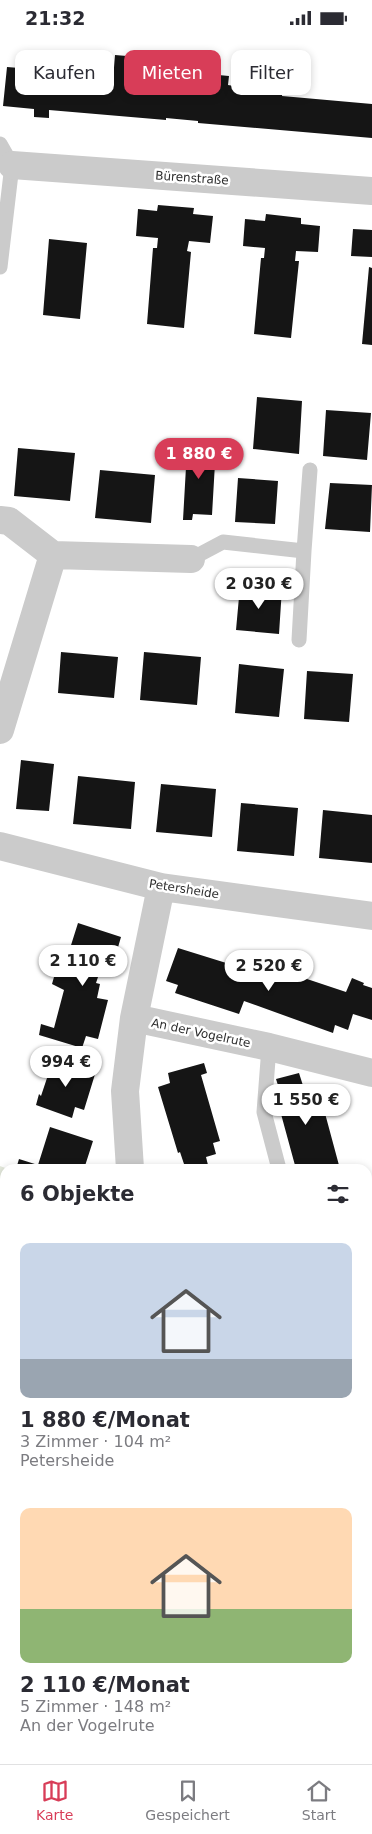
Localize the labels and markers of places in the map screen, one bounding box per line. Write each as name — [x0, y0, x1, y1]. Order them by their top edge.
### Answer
pin: 1 880 € — [153, 437, 245, 480]
pin: 2 030 € — [213, 567, 305, 610]
pin: 2 110 € — [37, 945, 129, 987]
pin: 2 520 € — [223, 949, 315, 992]
pin: 994 € — [31, 1045, 101, 1088]
pin: 1 550 € — [260, 1083, 352, 1126]

